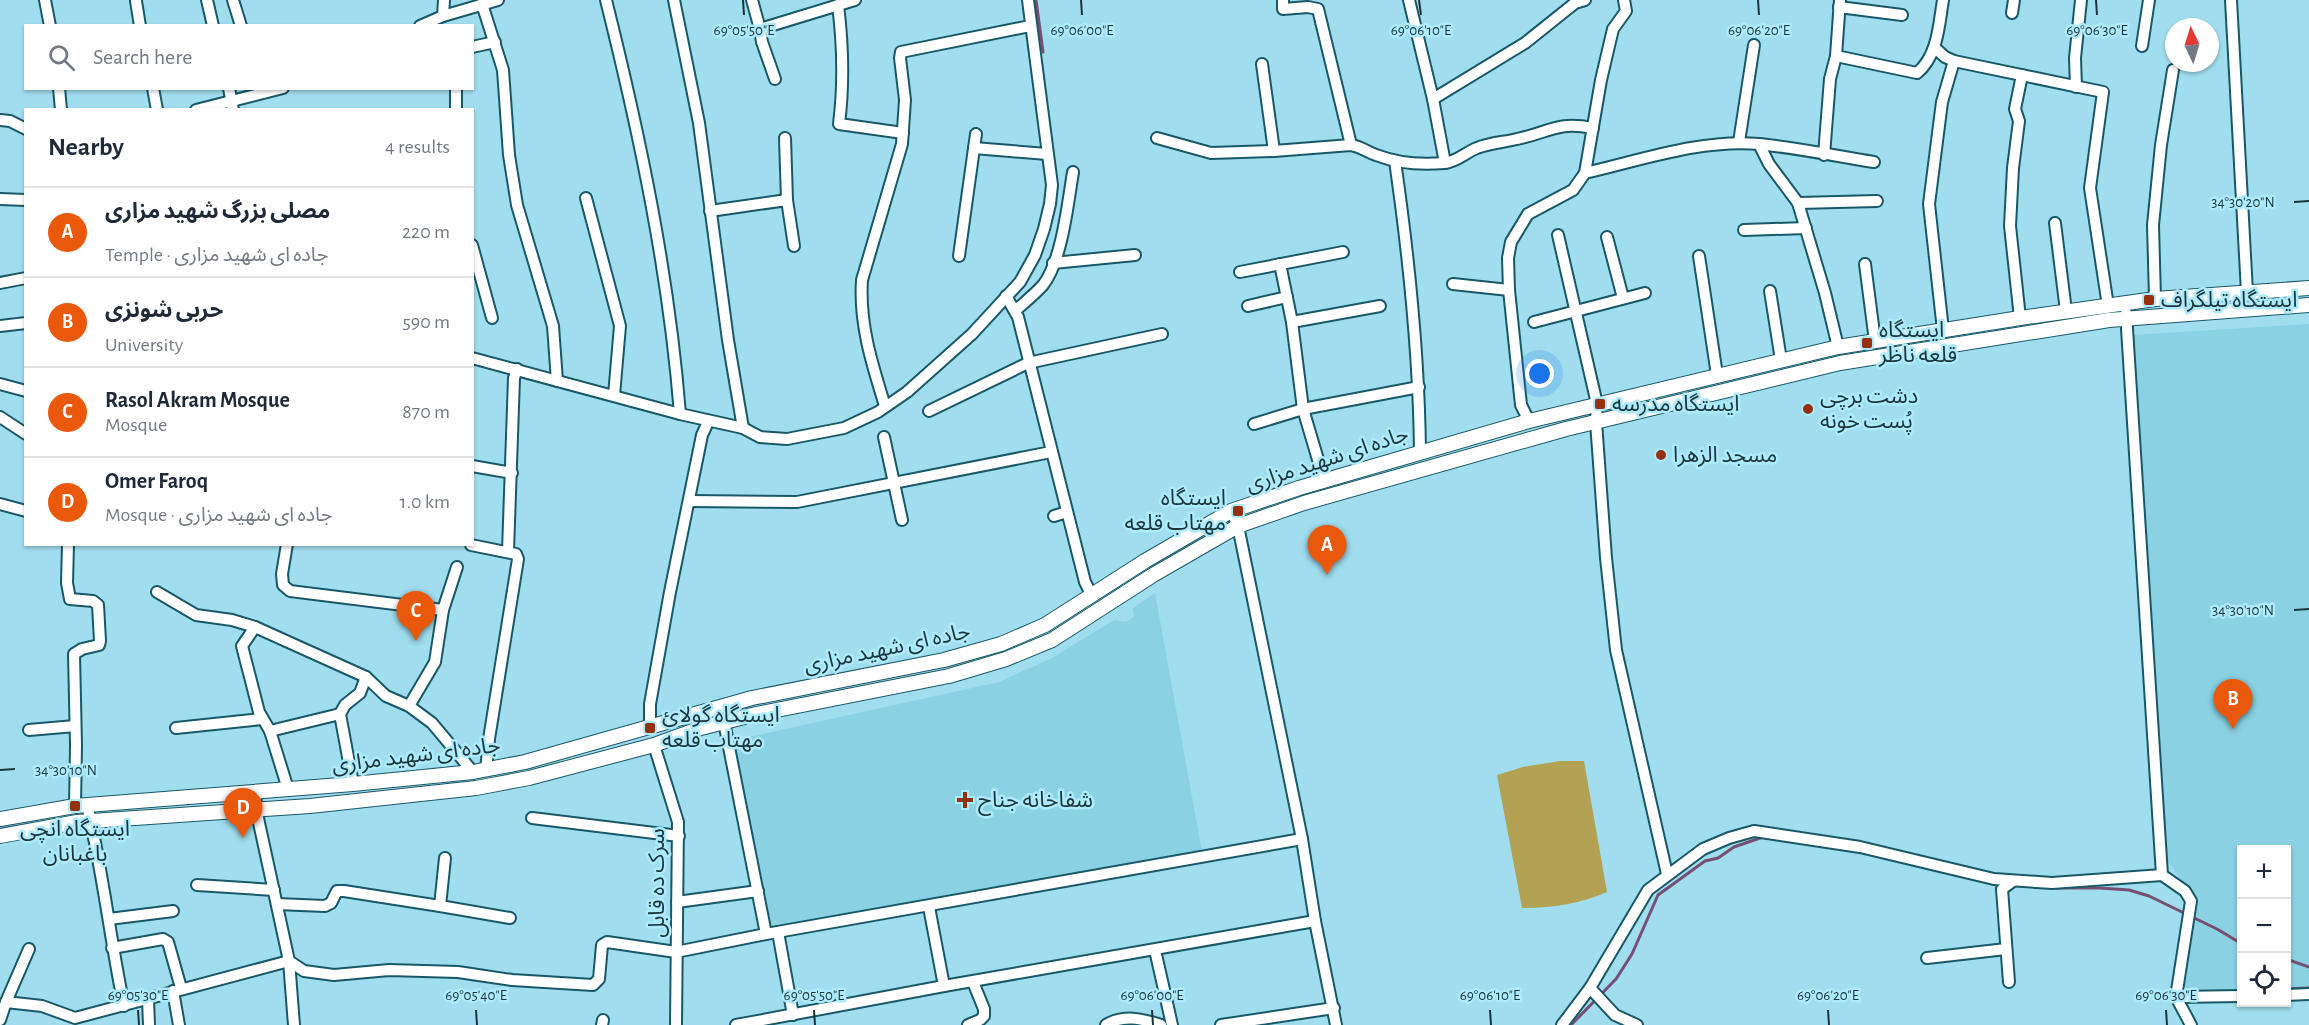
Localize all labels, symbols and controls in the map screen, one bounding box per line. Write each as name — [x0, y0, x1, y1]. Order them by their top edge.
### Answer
north arrow — [2165, 18, 2219, 72]
text: 69°05'50"E — [714, 23, 774, 38]
text: 69°06'00"E — [1050, 23, 1114, 38]
text: 69°06'10"E — [1391, 23, 1451, 38]
text: 69°06'20"E — [1728, 23, 1790, 38]
text: 69°06'30"E — [2066, 23, 2128, 38]
search box — [24, 24, 474, 90]
icon: search — [45, 41, 78, 74]
text: Search here — [93, 46, 192, 68]
text: Nearby — [48, 134, 124, 160]
text: 4 results — [385, 137, 450, 157]
text: 34°30'20"N — [2211, 195, 2275, 210]
text: مصلی بزرگ شهید مزاری — [105, 200, 330, 222]
text: A — [62, 222, 74, 242]
text: 220 m — [402, 222, 450, 242]
text: Temple · جاده ای شهید مزاری — [105, 245, 328, 265]
place label: ایستگاه تیلگراف — [2161, 288, 2297, 312]
marker: ایستگاه تیلگراف — [2142, 293, 2156, 307]
text: حربی شونزی — [105, 299, 223, 321]
text: B — [62, 312, 73, 332]
text: 590 m — [402, 312, 450, 332]
place label: ایستگاه قلعه ناظر — [1878, 318, 1957, 367]
text: University — [105, 335, 183, 355]
marker: ایستگاه قلعه ناظر — [1860, 336, 1874, 350]
your location — [1525, 359, 1554, 388]
place label: دشت برچی پُست خونه — [1820, 385, 1918, 435]
text: Rasol Akram Mosque — [105, 389, 290, 411]
place label: ایستگاه مدرسه — [1612, 392, 1739, 417]
marker: ایستگاه مدرسه — [1593, 397, 1607, 411]
text: C — [62, 402, 73, 422]
text: 870 m — [402, 402, 450, 422]
marker: دشت برچی پُست خونه — [1801, 402, 1815, 416]
text: Mosque — [105, 415, 167, 435]
street label: جاده ای شهید مزاری — [1243, 422, 1412, 498]
place label: مسجد الزهرا — [1673, 444, 1777, 467]
marker: مسجد الزهرا — [1654, 448, 1668, 462]
text: Omer Faroq — [105, 470, 208, 492]
place label: ایستگاه مهتاب قلعه — [1125, 486, 1226, 535]
text: D — [61, 492, 74, 512]
text: 1.0 km — [400, 492, 450, 512]
marker: ایستگاه مهتاب قلعه — [1231, 504, 1245, 518]
text: Mosque · جاده ای شهید مزاری — [105, 505, 333, 525]
pin: A — [1308, 526, 1346, 575]
pin: C — [396, 592, 436, 641]
text: 34°30'10"N — [2212, 603, 2274, 618]
street label: جاده ای شهید مزاری — [802, 620, 973, 678]
pin: B — [2214, 680, 2252, 729]
place label: ایستگاه گولائ مهتاب قلعه — [662, 703, 780, 752]
marker: ایستگاه گولائ مهتاب قلعه — [643, 721, 657, 735]
street label: جاده ای شهید مزاری — [330, 734, 502, 778]
text: 34°30'10"N — [35, 763, 97, 778]
pin: D — [224, 788, 262, 838]
place label: شفاخانه جناح — [978, 789, 1093, 816]
marker: شفاخانه جناح — [956, 791, 974, 809]
marker: ایستگاه انچی باغبانان — [68, 799, 82, 813]
place label: ایستگاه انچی باغبانان — [20, 817, 130, 866]
street label: سرک ده قابل — [646, 828, 669, 938]
map controls — [2237, 845, 2291, 1007]
button: + — [2237, 845, 2291, 899]
button: − — [2237, 899, 2291, 953]
button: locate — [2237, 953, 2291, 1007]
text: 69°05'30"E — [108, 988, 168, 1003]
text: 69°05'40"E — [445, 988, 507, 1003]
text: 69°05'50"E — [784, 988, 844, 1003]
text: 69°06'00"E — [1120, 988, 1184, 1003]
text: 69°06'10"E — [1460, 988, 1520, 1003]
text: 69°06'20"E — [1797, 988, 1859, 1003]
text: 69°06'30"E — [2135, 988, 2197, 1003]

